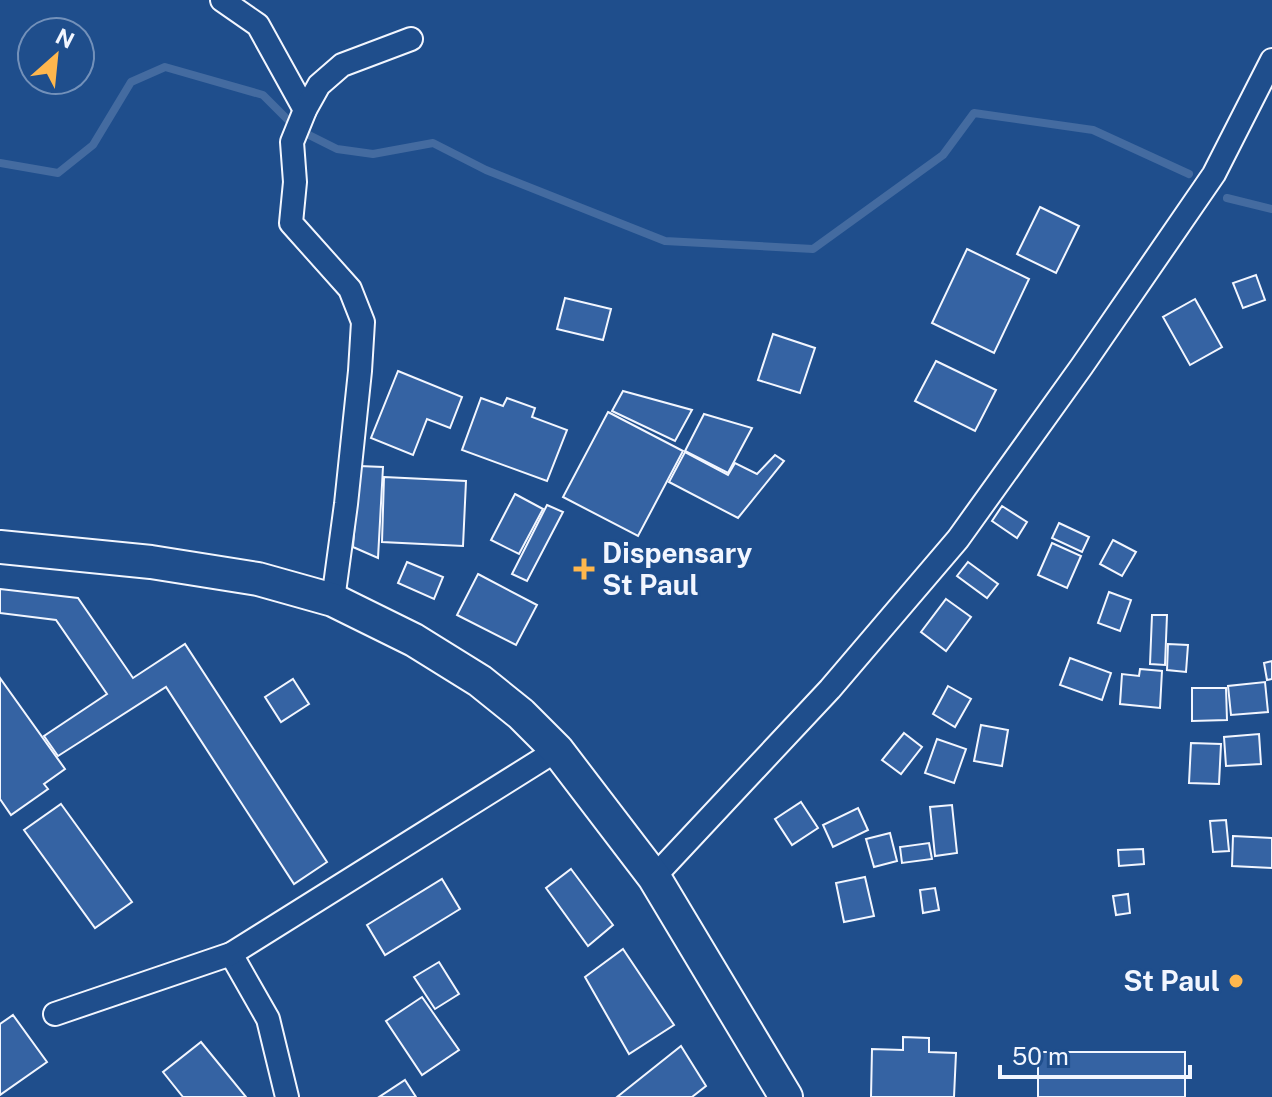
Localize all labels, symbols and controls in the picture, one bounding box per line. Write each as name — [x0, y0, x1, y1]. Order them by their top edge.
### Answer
north arrow — [16, 16, 96, 96]
text: N — [52, 23, 79, 54]
place label: Dispensary St Paul — [602, 536, 753, 601]
marker: Dispensary St Paul — [573, 558, 595, 580]
place label: St Paul — [1123, 964, 1220, 997]
marker: St Paul — [1227, 972, 1245, 990]
scale bar — [1000, 1029, 1190, 1079]
text: 50 m — [1012, 1042, 1069, 1070]

